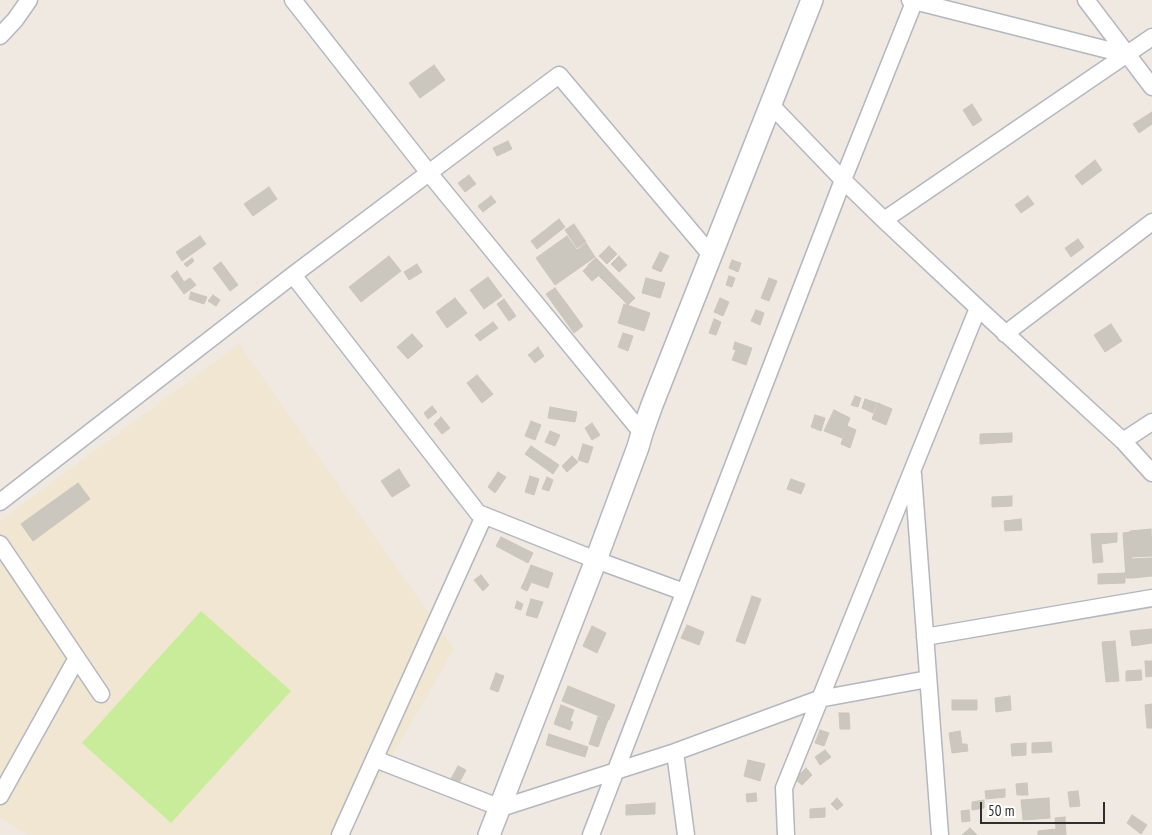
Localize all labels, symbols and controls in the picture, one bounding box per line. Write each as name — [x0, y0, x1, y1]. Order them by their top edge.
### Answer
scale bar — [982, 792, 1107, 824]
text: 50 m — [988, 801, 1014, 820]

